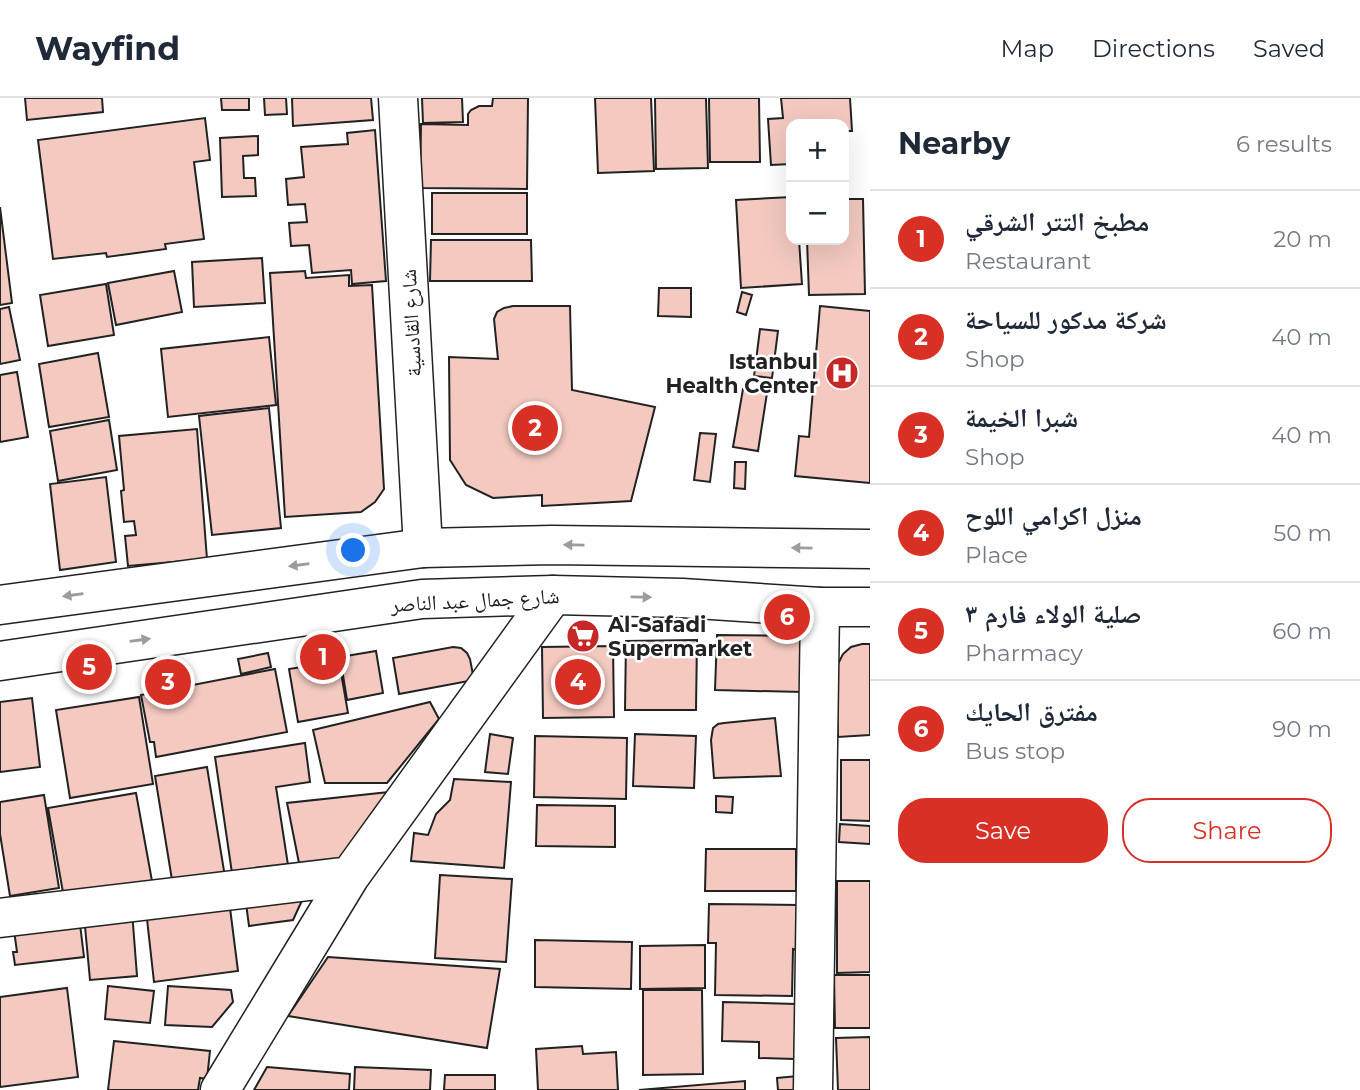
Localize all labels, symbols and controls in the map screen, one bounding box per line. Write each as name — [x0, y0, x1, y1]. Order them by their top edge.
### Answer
text: Wayfind — [35, 28, 180, 68]
text: Map — [1001, 34, 1054, 63]
text: Directions — [1092, 34, 1215, 63]
text: Saved — [1253, 34, 1325, 63]
map controls — [786, 119, 849, 245]
button: + — [786, 119, 849, 182]
text: Nearby — [898, 125, 1010, 162]
text: 6 results — [1236, 130, 1332, 158]
button: − — [786, 182, 849, 245]
text: مطبخ التتر الشرقي — [965, 206, 1149, 238]
text: 1 — [916, 225, 926, 253]
text: 20 m — [1273, 225, 1332, 253]
text: Restaurant — [965, 247, 1091, 275]
street label: شارع القادسية — [396, 268, 427, 378]
text: شركة مدكور للسياحة — [965, 304, 1167, 336]
text: 2 — [914, 323, 928, 351]
text: 40 m — [1271, 323, 1332, 351]
text: Shop — [965, 345, 1025, 373]
place label: Istanbul Health Center — [666, 349, 818, 398]
hospital icon: Istanbul Health Center — [823, 354, 861, 392]
pin: 2 — [512, 402, 558, 454]
text: شبرا الخيمة — [965, 402, 1078, 434]
text: 3 — [914, 421, 928, 449]
text: 40 m — [1271, 421, 1332, 449]
text: Shop — [965, 443, 1025, 471]
text: منزل اكرامي اللوح — [965, 500, 1142, 532]
text: 4 — [913, 519, 929, 547]
text: 50 m — [1273, 519, 1332, 547]
your location — [336, 533, 370, 567]
one-way arrow — [563, 539, 585, 551]
text: Place — [965, 541, 1028, 569]
one-way arrow — [791, 542, 813, 554]
one-way arrow — [288, 559, 310, 570]
street label: شارع جمال عبد الناصر — [389, 583, 560, 618]
one-way arrow — [62, 590, 84, 601]
one-way arrow — [630, 591, 652, 603]
pin: 6 — [764, 591, 810, 643]
text: صلية الولاء فارم ٣ — [965, 598, 1141, 630]
place label: Al-Safadi Supermarket — [607, 612, 752, 661]
supermarket icon: Al-Safadi Supermarket — [564, 617, 602, 655]
text: 5 — [914, 617, 928, 645]
text: 60 m — [1272, 617, 1332, 645]
pin: 1 — [300, 631, 346, 683]
one-way arrow — [129, 634, 151, 645]
text: Pharmacy — [965, 639, 1083, 667]
pin: 5 — [66, 641, 112, 693]
pin: 3 — [145, 656, 191, 708]
pin: 4 — [555, 656, 601, 708]
text: مفترق الحايك — [965, 696, 1098, 728]
text: 6 — [914, 715, 928, 743]
text: 90 m — [1272, 715, 1332, 743]
text: Bus stop — [965, 737, 1065, 765]
button: Save — [898, 798, 1108, 863]
button: Share — [1122, 798, 1332, 863]

